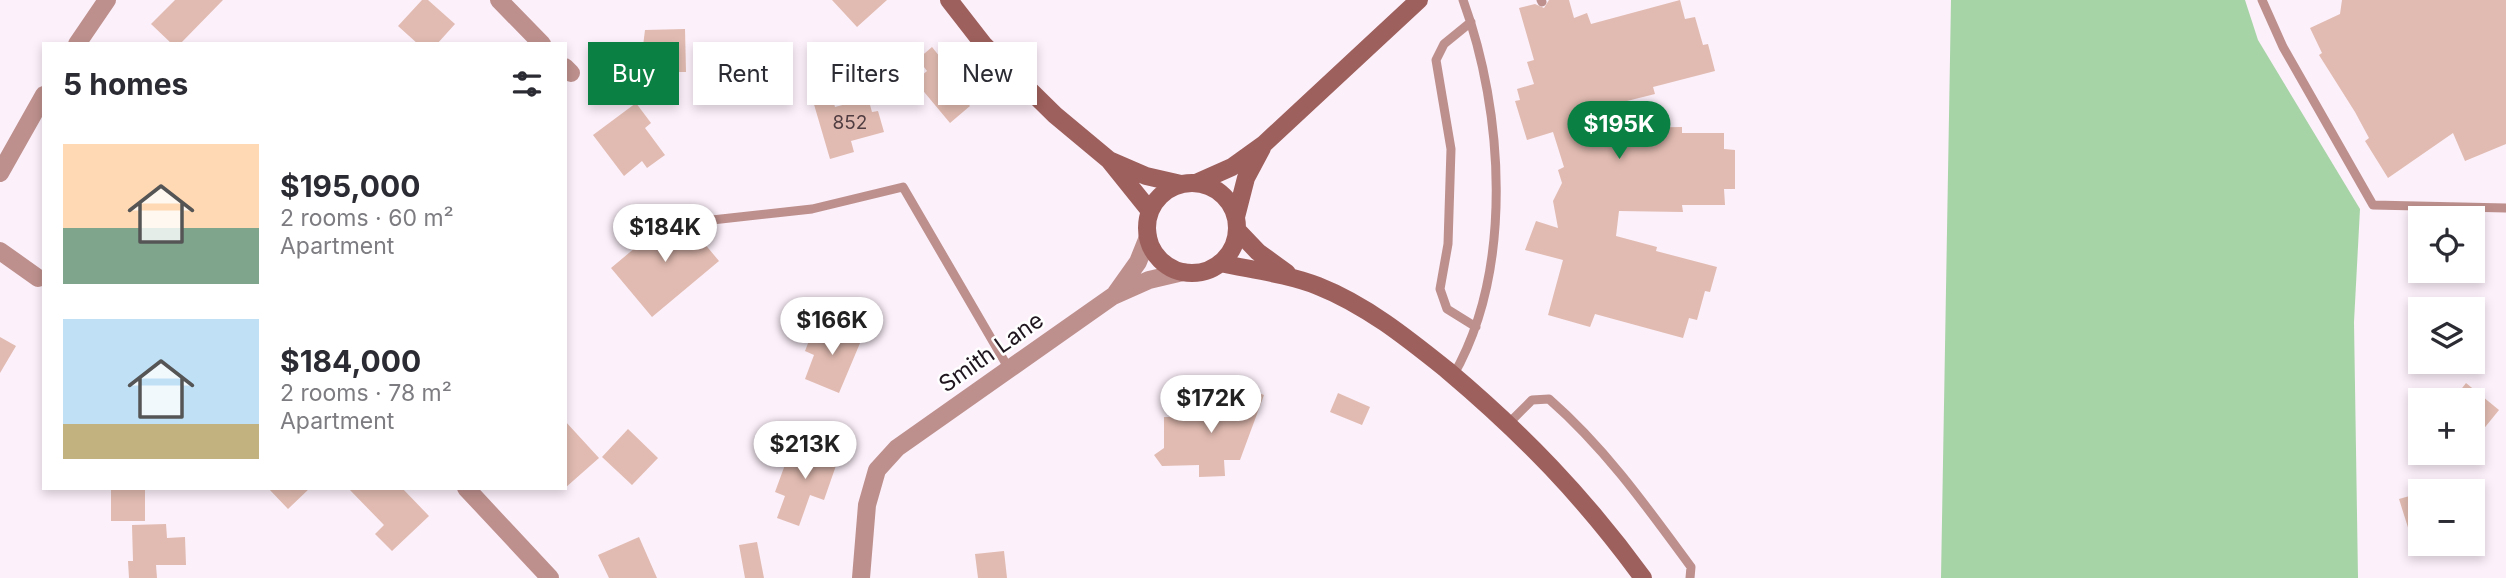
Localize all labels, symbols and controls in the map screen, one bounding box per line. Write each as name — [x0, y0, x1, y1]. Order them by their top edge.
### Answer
chip: Buy — [588, 42, 679, 105]
chip: Rent — [693, 42, 793, 105]
chip: Filters — [807, 42, 924, 105]
chip: New — [938, 42, 1037, 105]
icon: filters — [508, 65, 546, 103]
text: 5 homes — [63, 66, 188, 102]
pin: $195K — [1570, 102, 1668, 161]
text: $195K — [1583, 110, 1655, 138]
house number: 852 — [833, 111, 867, 134]
text: $195,000 — [280, 168, 420, 204]
icon: home — [119, 172, 203, 256]
text: 2 rooms · 60 m² — [280, 204, 454, 232]
pin: $184K — [616, 204, 714, 264]
map controls — [2408, 206, 2485, 556]
button: locate — [2408, 206, 2485, 283]
text: $184K — [629, 213, 701, 241]
text: Apartment — [280, 232, 394, 260]
button: layers — [2408, 297, 2485, 374]
pin: $166K — [783, 298, 881, 357]
text: $166K — [796, 306, 868, 334]
street label: Smith Lane — [933, 306, 1049, 398]
text: $184,000 — [280, 343, 421, 379]
icon: home — [119, 347, 203, 431]
pin: $172K — [1162, 376, 1260, 435]
text: 2 rooms · 78 m² — [280, 379, 452, 407]
text: $172K — [1176, 384, 1246, 412]
button: + — [2408, 388, 2485, 465]
text: Apartment — [280, 407, 394, 435]
pin: $213K — [756, 421, 854, 481]
text: $213K — [770, 430, 840, 458]
button: − — [2408, 479, 2485, 556]

